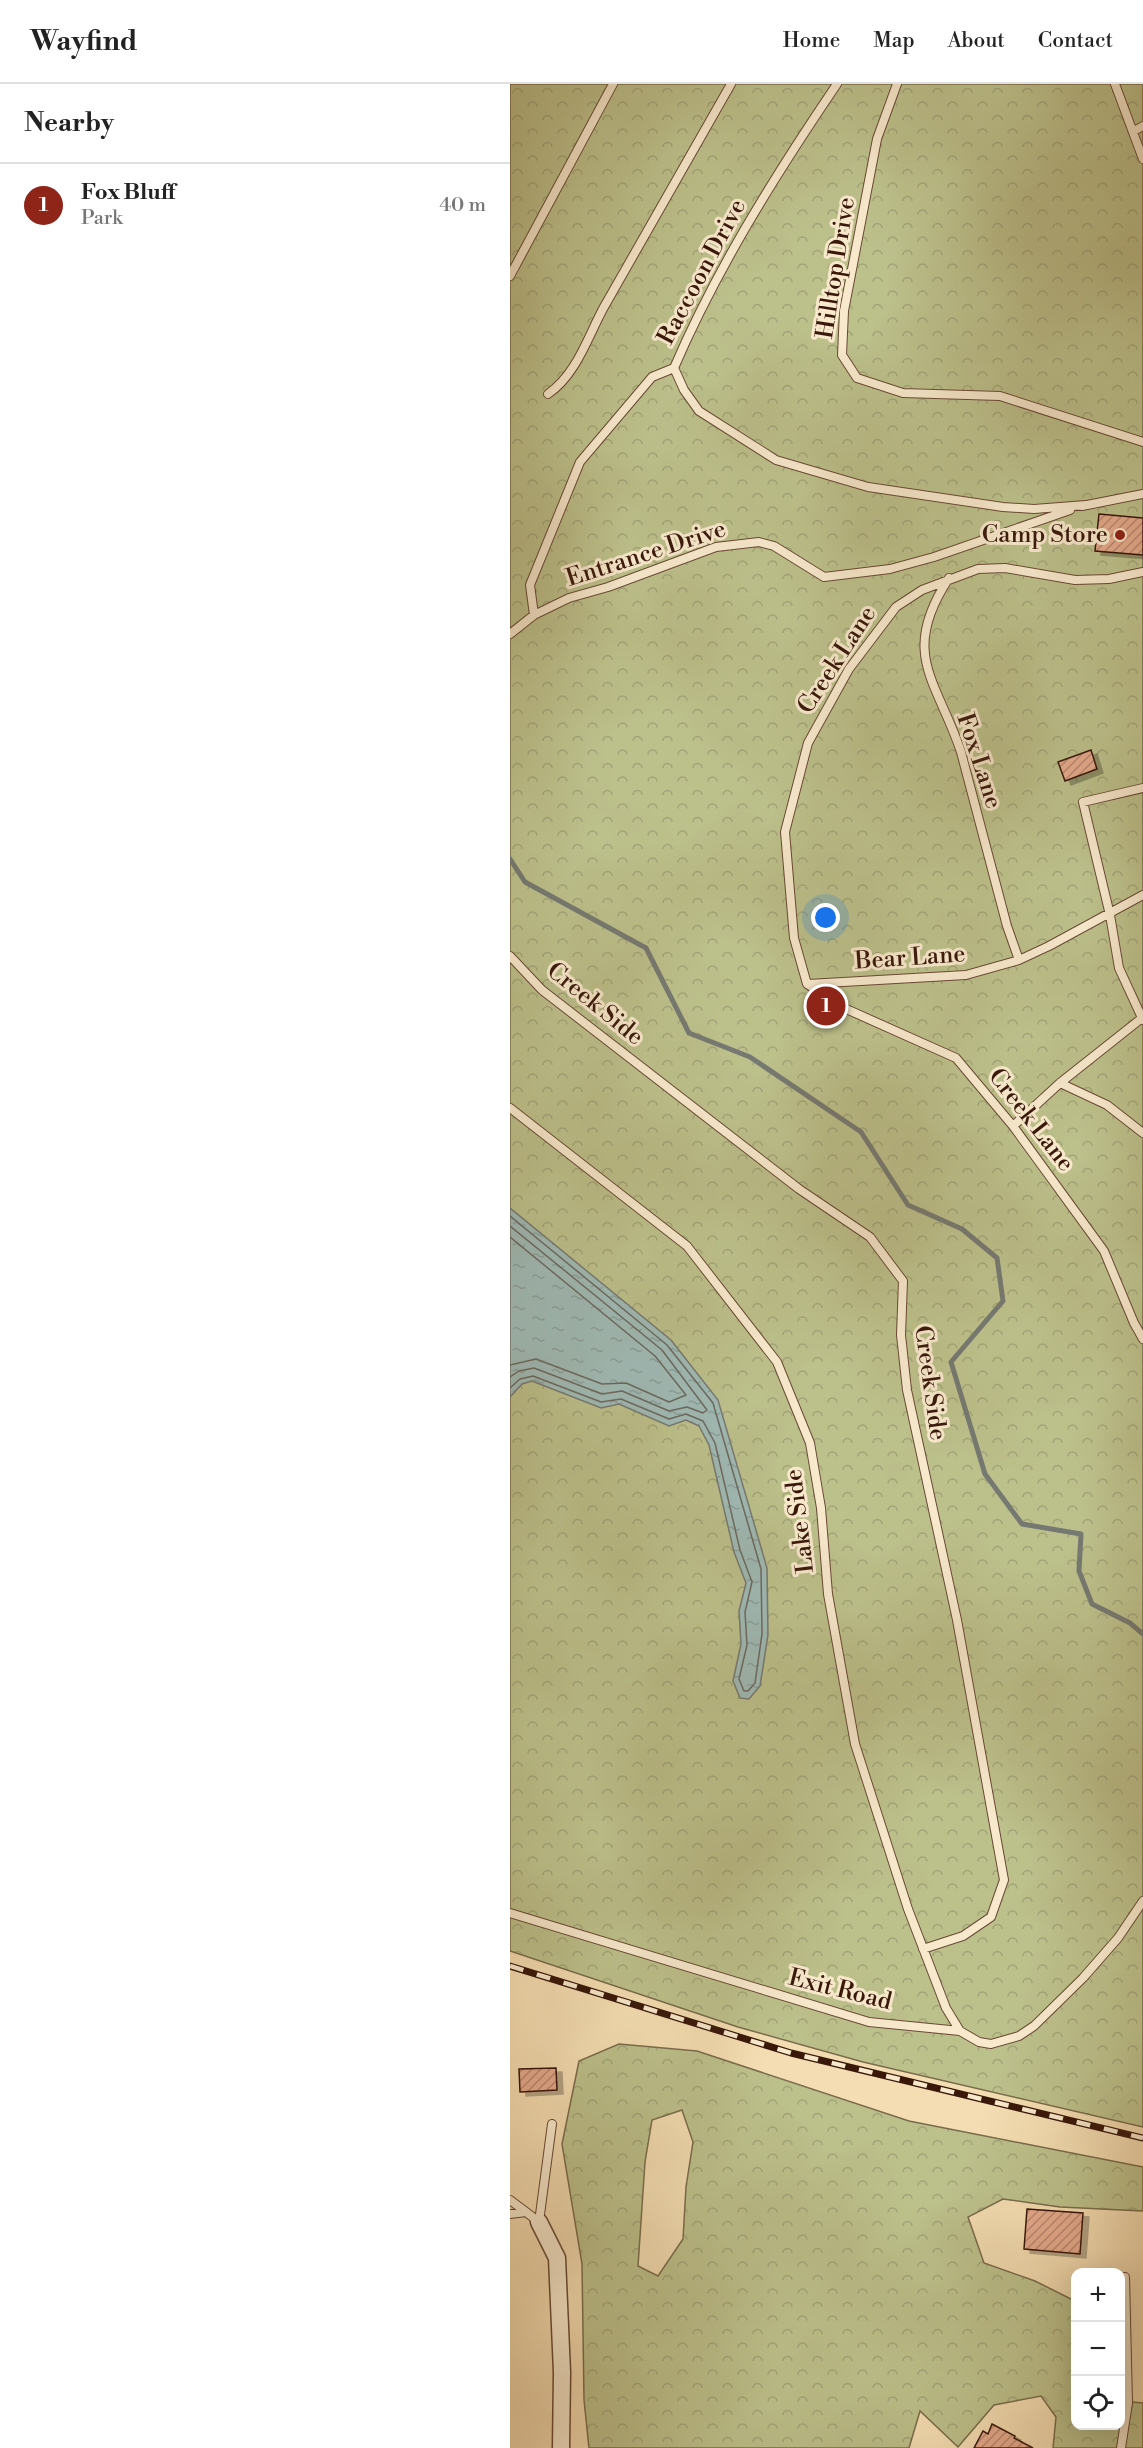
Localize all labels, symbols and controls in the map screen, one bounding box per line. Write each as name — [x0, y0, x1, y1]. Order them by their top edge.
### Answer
text: Wayfind — [30, 24, 138, 59]
text: Home — [783, 28, 840, 54]
text: Map — [873, 28, 915, 54]
text: About — [948, 28, 1005, 54]
text: Contact — [1038, 28, 1113, 54]
text: Nearby — [24, 107, 114, 139]
text: Fox Bluff — [81, 179, 175, 206]
text: 1 — [39, 193, 48, 218]
text: 40 m — [439, 193, 486, 218]
street label: Raccoon Drive — [651, 194, 753, 350]
street label: Hilltop Drive — [810, 195, 862, 341]
text: Park — [81, 206, 123, 231]
street label: Entrance Drive — [562, 514, 730, 594]
place label: Camp Store — [982, 520, 1108, 550]
marker: Camp Store — [1113, 528, 1127, 542]
street label: Creek Lane — [791, 600, 883, 720]
street label: Fox Lane — [949, 709, 1009, 813]
your location — [811, 903, 840, 932]
street label: Bear Lane — [853, 939, 966, 977]
street label: Creek Side — [541, 956, 649, 1052]
pin: 1 — [806, 984, 846, 1028]
street label: Creek Lane — [981, 1062, 1081, 1178]
street label: Creek Side — [907, 1324, 953, 1442]
street label: Lake Side — [779, 1467, 821, 1575]
street label: Exit Road — [785, 1963, 895, 2017]
map controls — [1071, 2268, 1125, 2430]
button: + — [1071, 2268, 1125, 2322]
button: − — [1071, 2322, 1125, 2376]
button: locate — [1071, 2376, 1125, 2430]

